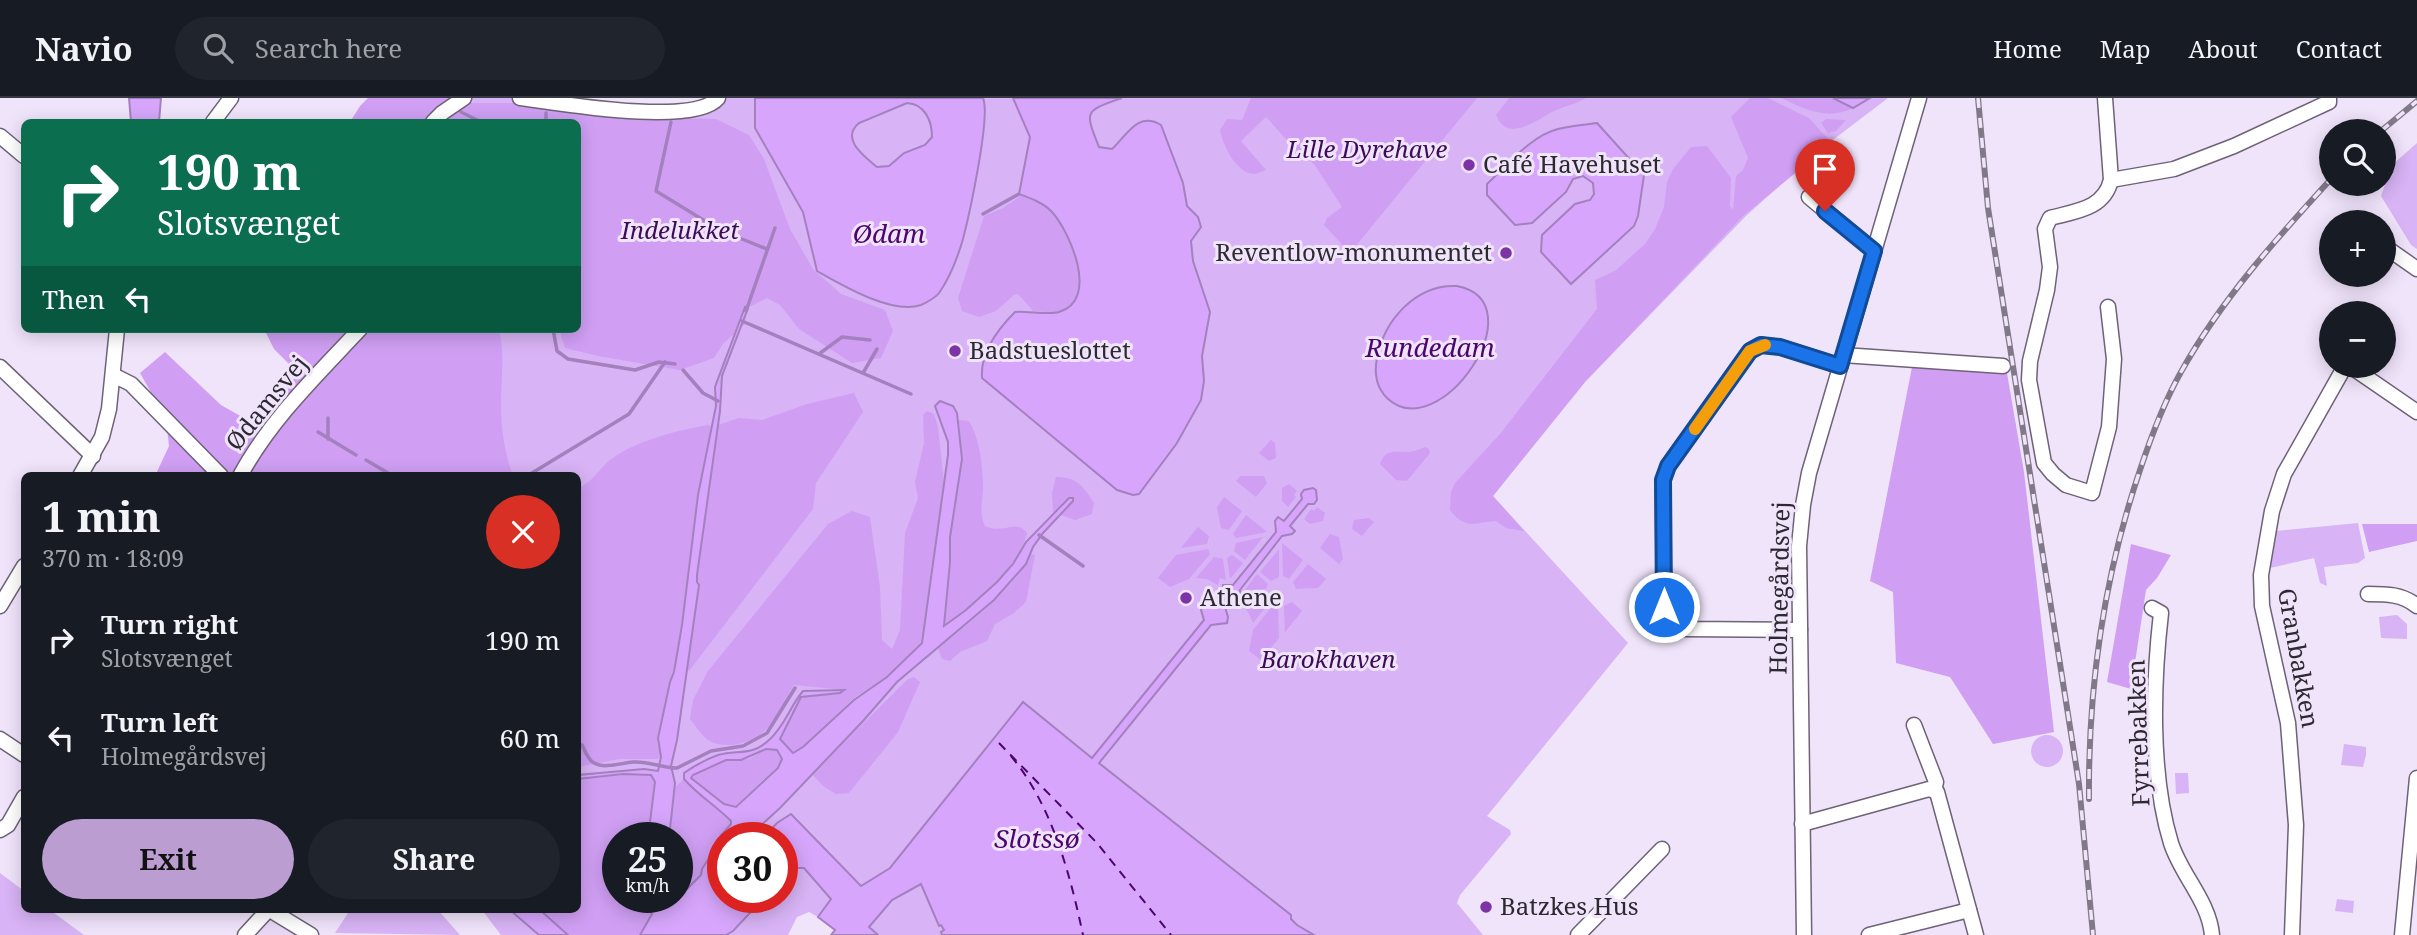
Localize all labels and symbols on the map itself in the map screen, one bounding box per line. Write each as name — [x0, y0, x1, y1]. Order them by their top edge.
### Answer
park label: Lille Dyrehave — [1286, 132, 1447, 165]
pin — [1795, 139, 1855, 211]
place label: Café Havehuset — [1483, 147, 1661, 180]
marker: Café Havehuset — [1461, 157, 1477, 173]
park label: Indelukket — [620, 213, 739, 246]
water label: Ødam — [853, 215, 925, 251]
place label: Reventlow-monumentet — [1215, 235, 1492, 268]
marker: Reventlow-monumentet — [1498, 245, 1514, 261]
water label: Rundedam — [1364, 329, 1495, 365]
place label: Badstueslottet — [969, 333, 1131, 366]
marker: Badstueslottet — [947, 343, 963, 359]
street label: Ødamsvej — [217, 348, 314, 457]
street label: Holmegårdsvej — [1760, 501, 1797, 675]
position arrow — [1627, 570, 1701, 644]
place label: Athene — [1200, 580, 1282, 613]
street label: Granbakken — [2271, 585, 2328, 730]
marker: Athene — [1178, 590, 1194, 606]
park label: Barokhaven — [1259, 642, 1396, 675]
street label: Fyrrebakken — [2118, 659, 2157, 807]
water label: Slotssø — [994, 820, 1080, 856]
speed limit sign: 30 — [707, 822, 798, 913]
place label: Batzkes Hus — [1500, 889, 1638, 922]
marker: Batzkes Hus — [1478, 899, 1494, 915]

